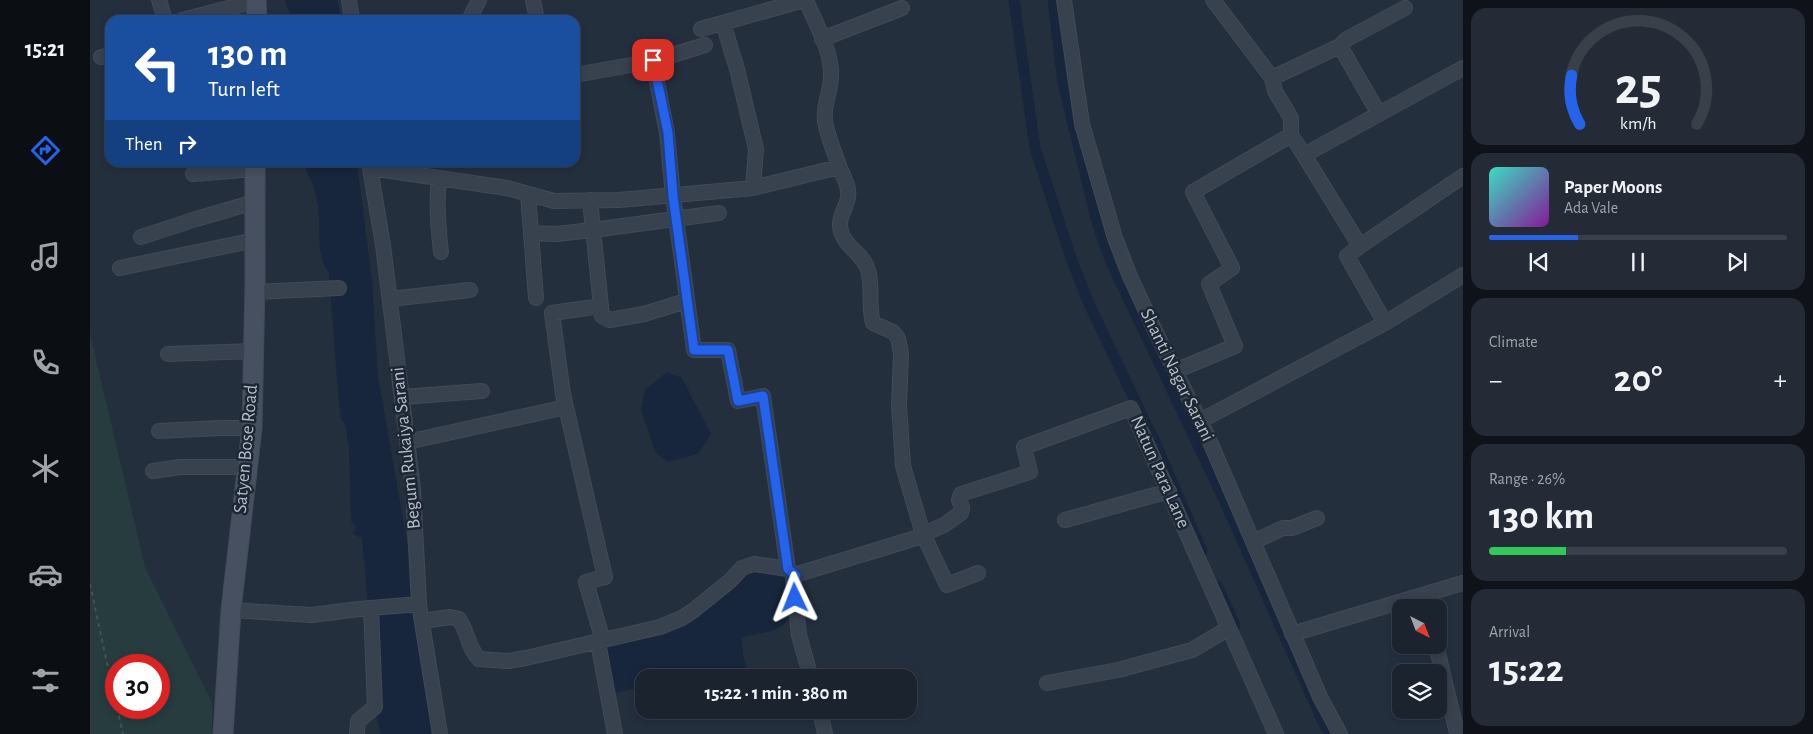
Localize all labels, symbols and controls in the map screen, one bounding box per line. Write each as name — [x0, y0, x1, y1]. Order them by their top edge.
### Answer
icon: left — [125, 35, 190, 100]
text: 130 m — [208, 37, 287, 72]
text: 15:21 — [25, 38, 65, 60]
pin — [632, 39, 674, 81]
icon: arrive — [639, 46, 667, 74]
text: 25 — [1615, 61, 1661, 113]
text: Turn left — [208, 78, 280, 100]
text: km/h — [1620, 115, 1656, 133]
icon: right — [173, 130, 201, 158]
icon: directions — [28, 133, 63, 168]
text: Then — [125, 135, 163, 154]
text: Paper Moons — [1564, 178, 1662, 197]
text: Ada Vale — [1564, 200, 1618, 216]
icon: music — [28, 239, 63, 274]
icon: previous — [1525, 248, 1553, 276]
icon: pause — [1624, 248, 1652, 276]
icon: next — [1723, 248, 1751, 276]
street label: Shanti Nagar Sarani — [1137, 306, 1217, 444]
text: Climate — [1489, 334, 1538, 350]
icon: phone — [28, 345, 63, 380]
text: 20° — [1614, 361, 1662, 399]
street label: Begum Rukaiya Sarani — [388, 366, 424, 530]
text: − — [1489, 367, 1502, 395]
text: + — [1774, 367, 1787, 395]
street label: Satyen Bose Road — [231, 384, 261, 514]
street label: Natun Para Lane — [1127, 413, 1193, 531]
icon: climate — [28, 451, 63, 486]
text: Range · 26% — [1489, 471, 1565, 487]
text: 130 km — [1489, 498, 1594, 536]
icon: car — [28, 557, 63, 592]
position arrow — [768, 571, 820, 623]
north arrow — [1392, 599, 1448, 654]
map controls — [1392, 599, 1447, 719]
text: Arrival — [1489, 624, 1530, 640]
text: 15:22 — [1489, 651, 1564, 689]
speed limit sign: 30 — [105, 654, 170, 719]
icon: filters — [28, 663, 63, 698]
button: layers — [1392, 664, 1447, 719]
text: 15:22 · 1 min · 380 m — [704, 684, 848, 703]

